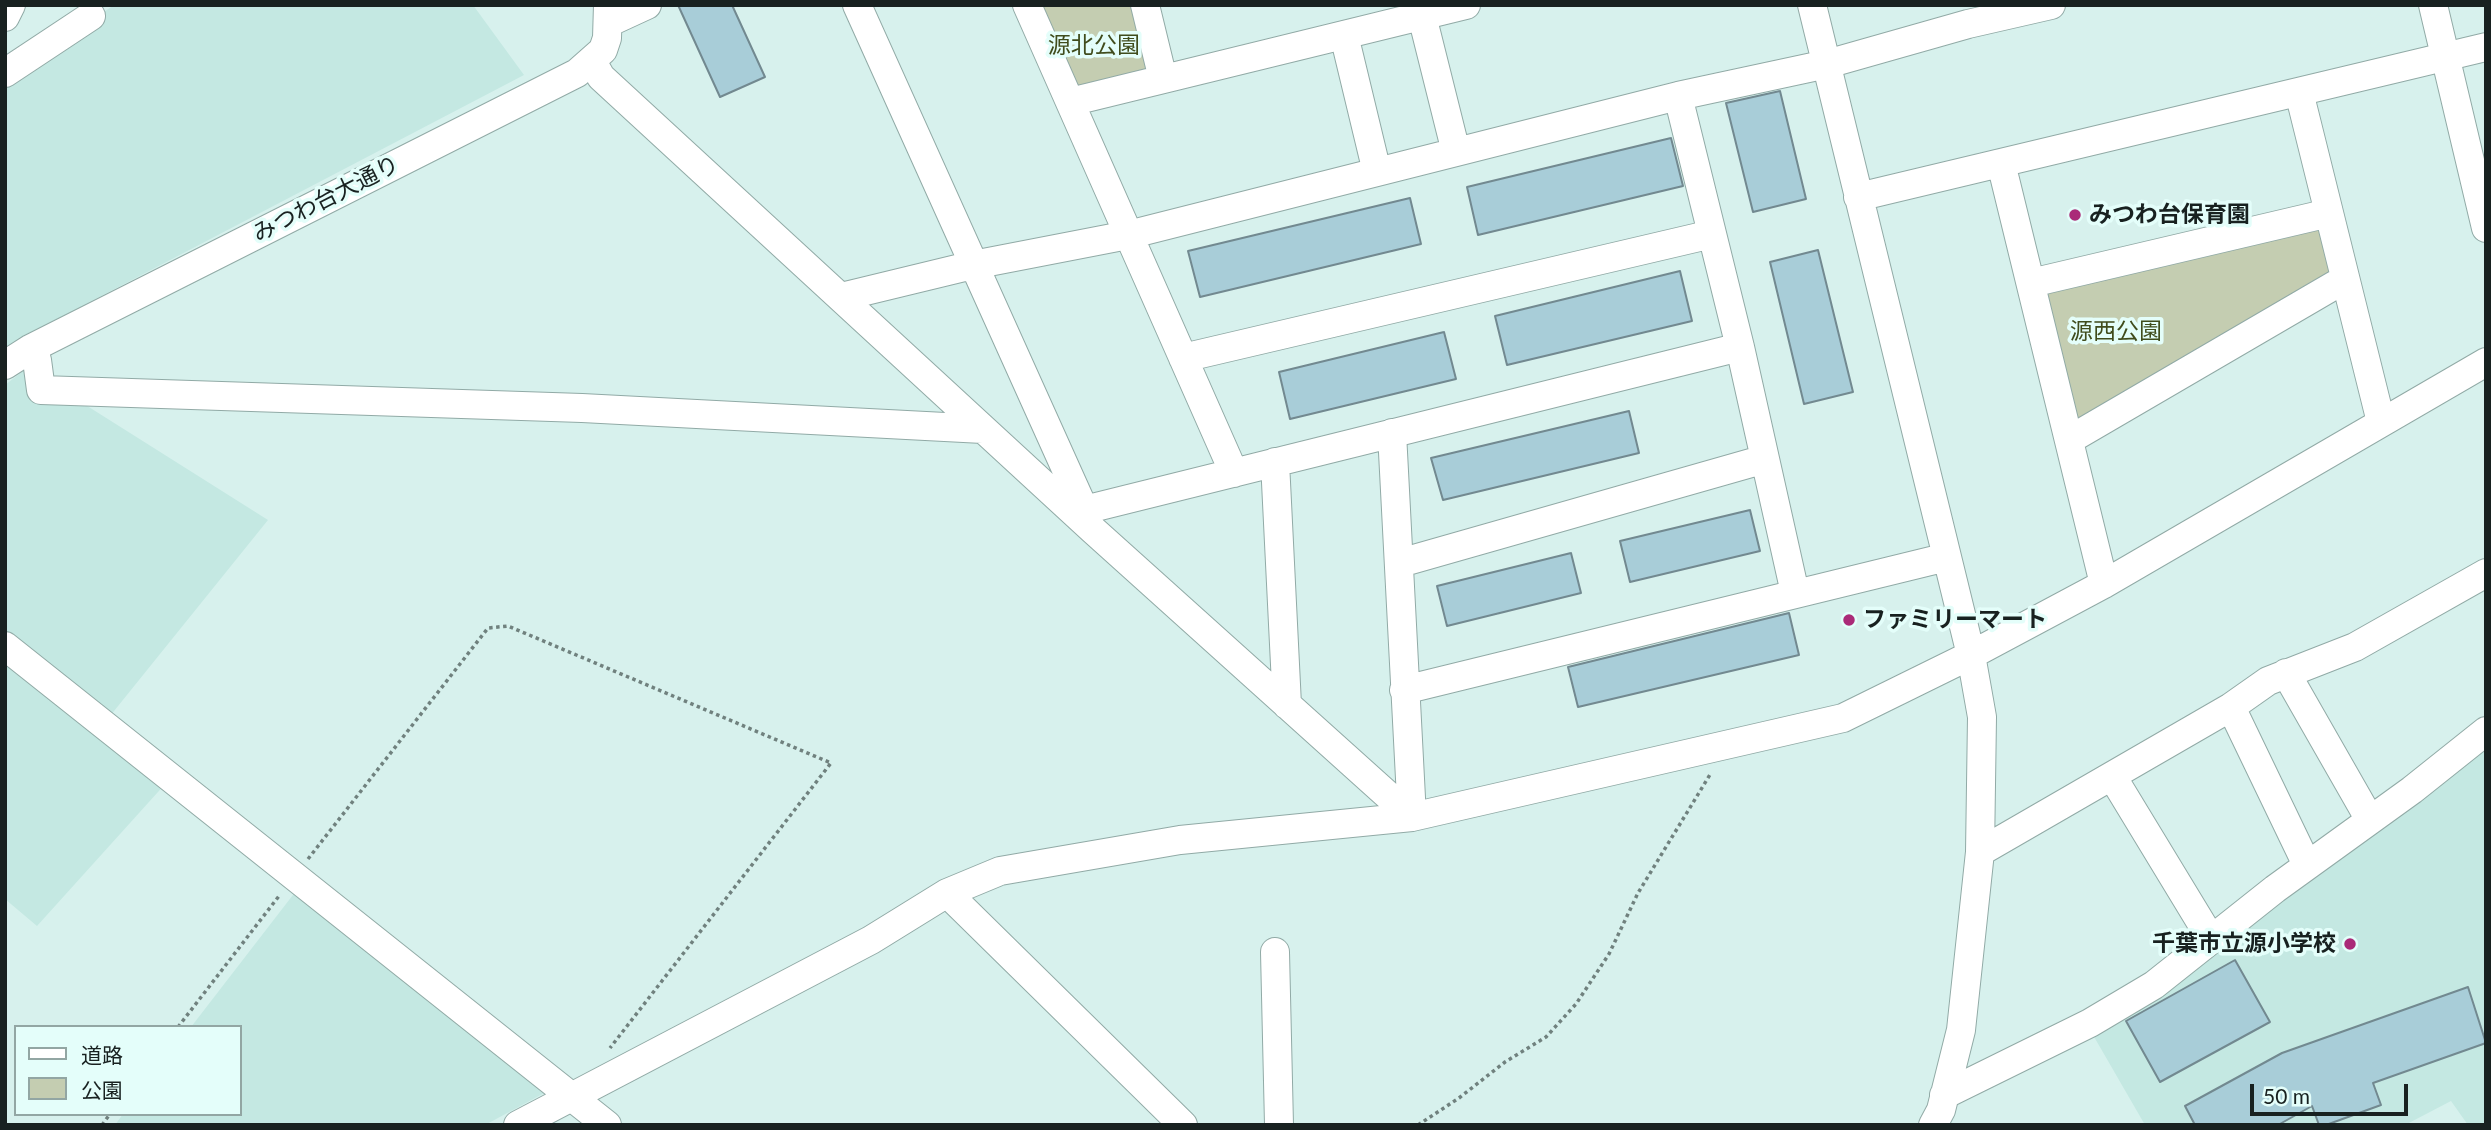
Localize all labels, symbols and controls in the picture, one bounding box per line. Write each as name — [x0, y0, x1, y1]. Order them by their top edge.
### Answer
park label: 源北公園 — [1048, 32, 1140, 60]
street label: みつわ台大通り — [248, 150, 404, 248]
place label: みつわ台保育園 — [2089, 201, 2250, 229]
marker: みつわ台保育園 — [2067, 207, 2083, 223]
park label: 源西公園 — [2070, 318, 2162, 346]
place label: ファミリーマート — [1863, 606, 2047, 634]
marker: ファミリーマート — [1841, 612, 1857, 628]
place label: 千葉市立源小学校 — [2152, 930, 2336, 958]
marker: 千葉市立源小学校 — [2342, 936, 2358, 952]
legend — [14, 1025, 242, 1116]
text: 道路 — [81, 1042, 123, 1067]
scale bar — [2253, 1070, 2410, 1114]
text: 公園 — [81, 1077, 123, 1102]
text: 50 m — [2263, 1083, 2310, 1108]

